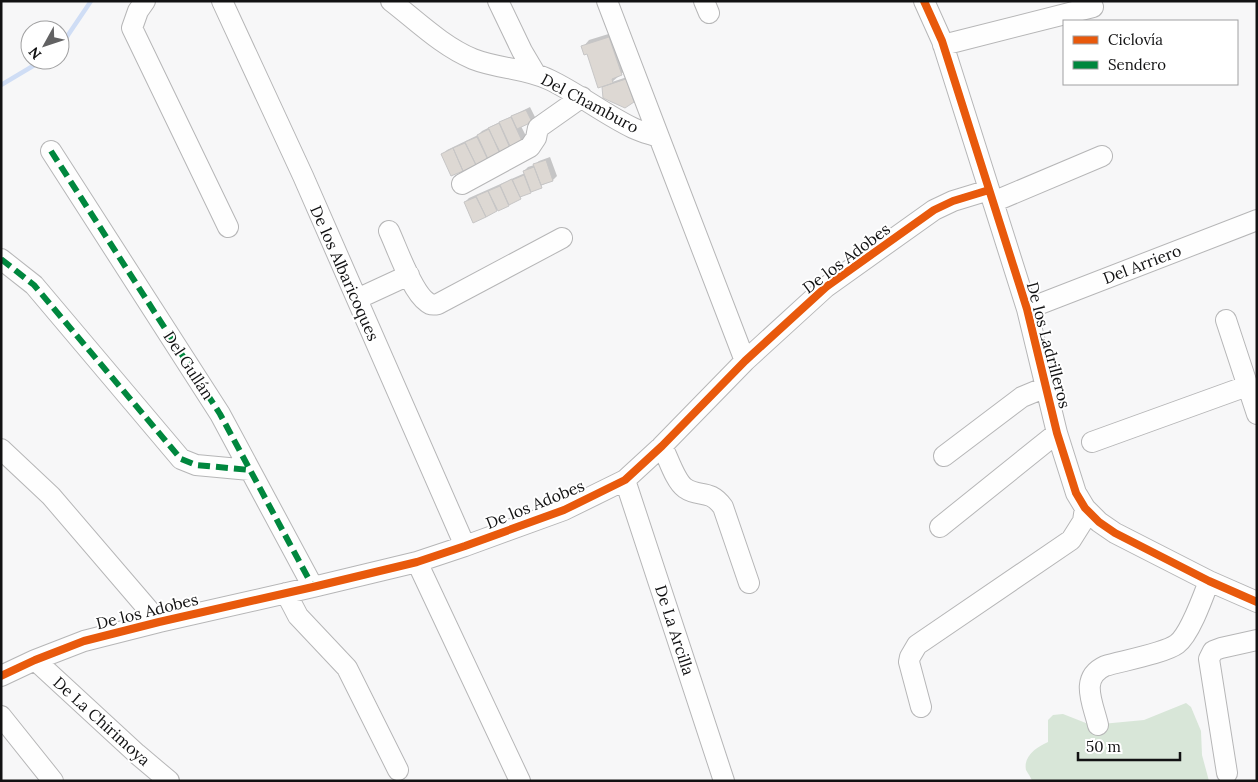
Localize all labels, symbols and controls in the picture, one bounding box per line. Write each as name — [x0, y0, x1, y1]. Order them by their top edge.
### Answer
north arrow — [20, 20, 70, 70]
legend — [1063, 20, 1238, 85]
text: Ciclovía — [1108, 30, 1163, 49]
text: N — [25, 43, 45, 63]
text: Sendero — [1108, 55, 1166, 74]
street label: Del Chamburo — [538, 69, 642, 137]
street label: De los Albaricoques — [306, 202, 384, 344]
street label: De los Adobes — [798, 219, 894, 297]
street label: Del Arriero — [1100, 240, 1184, 288]
street label: De los Ladrilleros — [1023, 280, 1075, 410]
street label: Del Gullán — [159, 327, 219, 403]
street label: De los Adobes — [483, 475, 587, 533]
street label: De La Arcilla — [651, 582, 699, 678]
street label: De los Adobes — [94, 589, 200, 633]
street label: De La Chirimoya — [49, 672, 155, 770]
scale bar — [1078, 730, 1180, 762]
text: 50 m — [1086, 737, 1121, 756]

